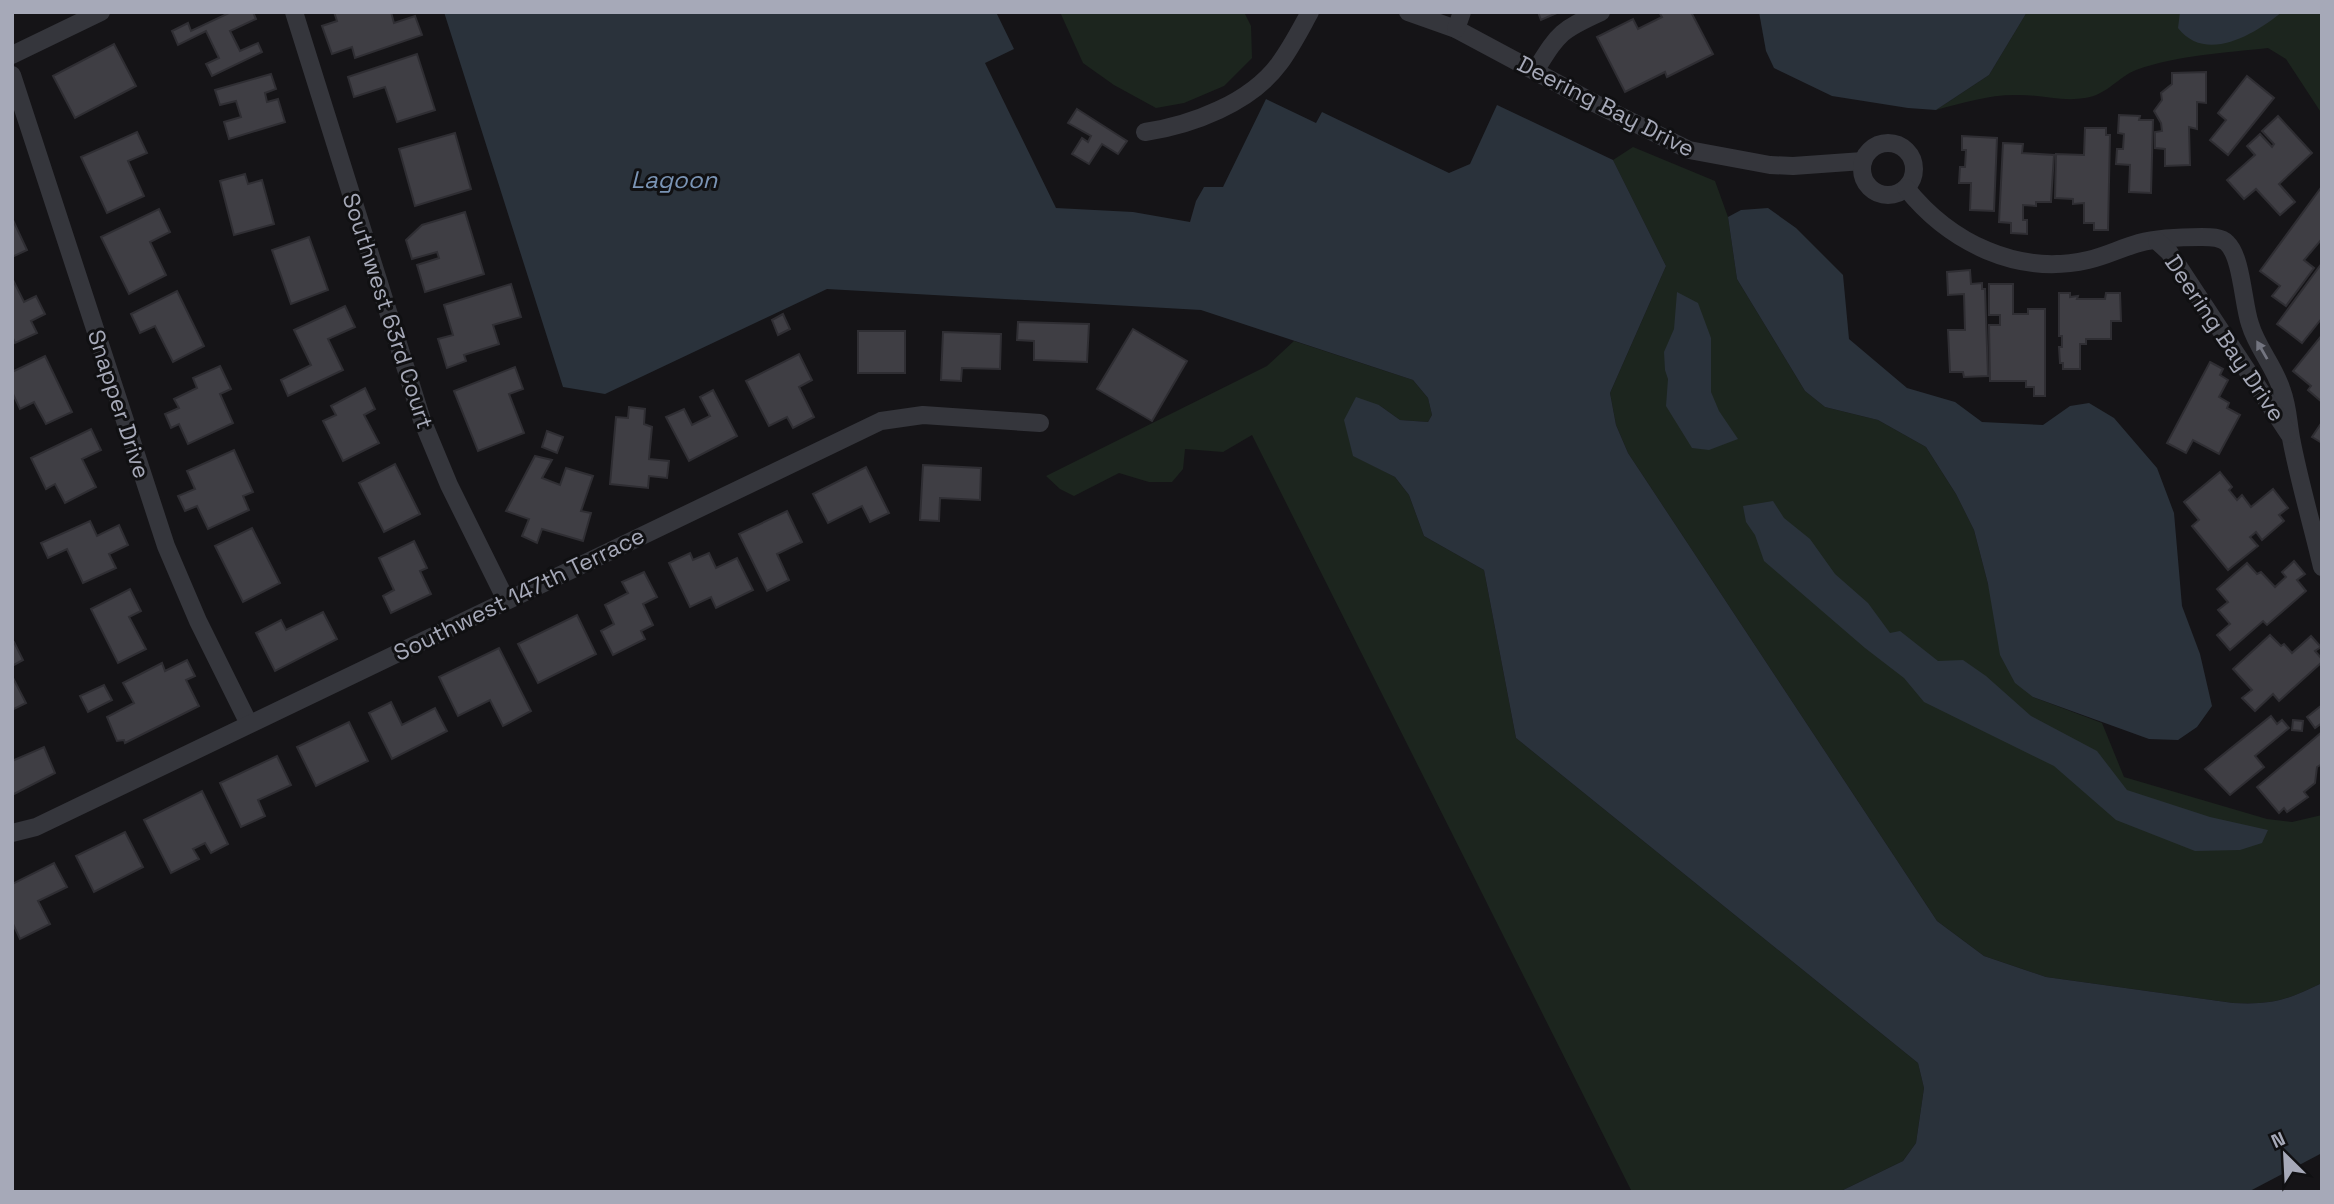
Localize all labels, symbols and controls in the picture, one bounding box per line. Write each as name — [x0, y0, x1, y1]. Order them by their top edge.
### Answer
street label: Deering Bay Drive — [1512, 48, 1700, 164]
water label: Lagoon — [631, 164, 718, 195]
street label: Southwest 63rd Court — [336, 189, 440, 433]
street label: Deering Bay Drive — [2158, 249, 2292, 427]
street label: Snapper Drive — [81, 326, 157, 482]
one-way arrow — [2256, 340, 2268, 360]
street label: Southwest 147th Terrace — [389, 520, 649, 668]
north arrow — [2250, 1120, 2320, 1190]
text: N — [2267, 1126, 2289, 1154]

